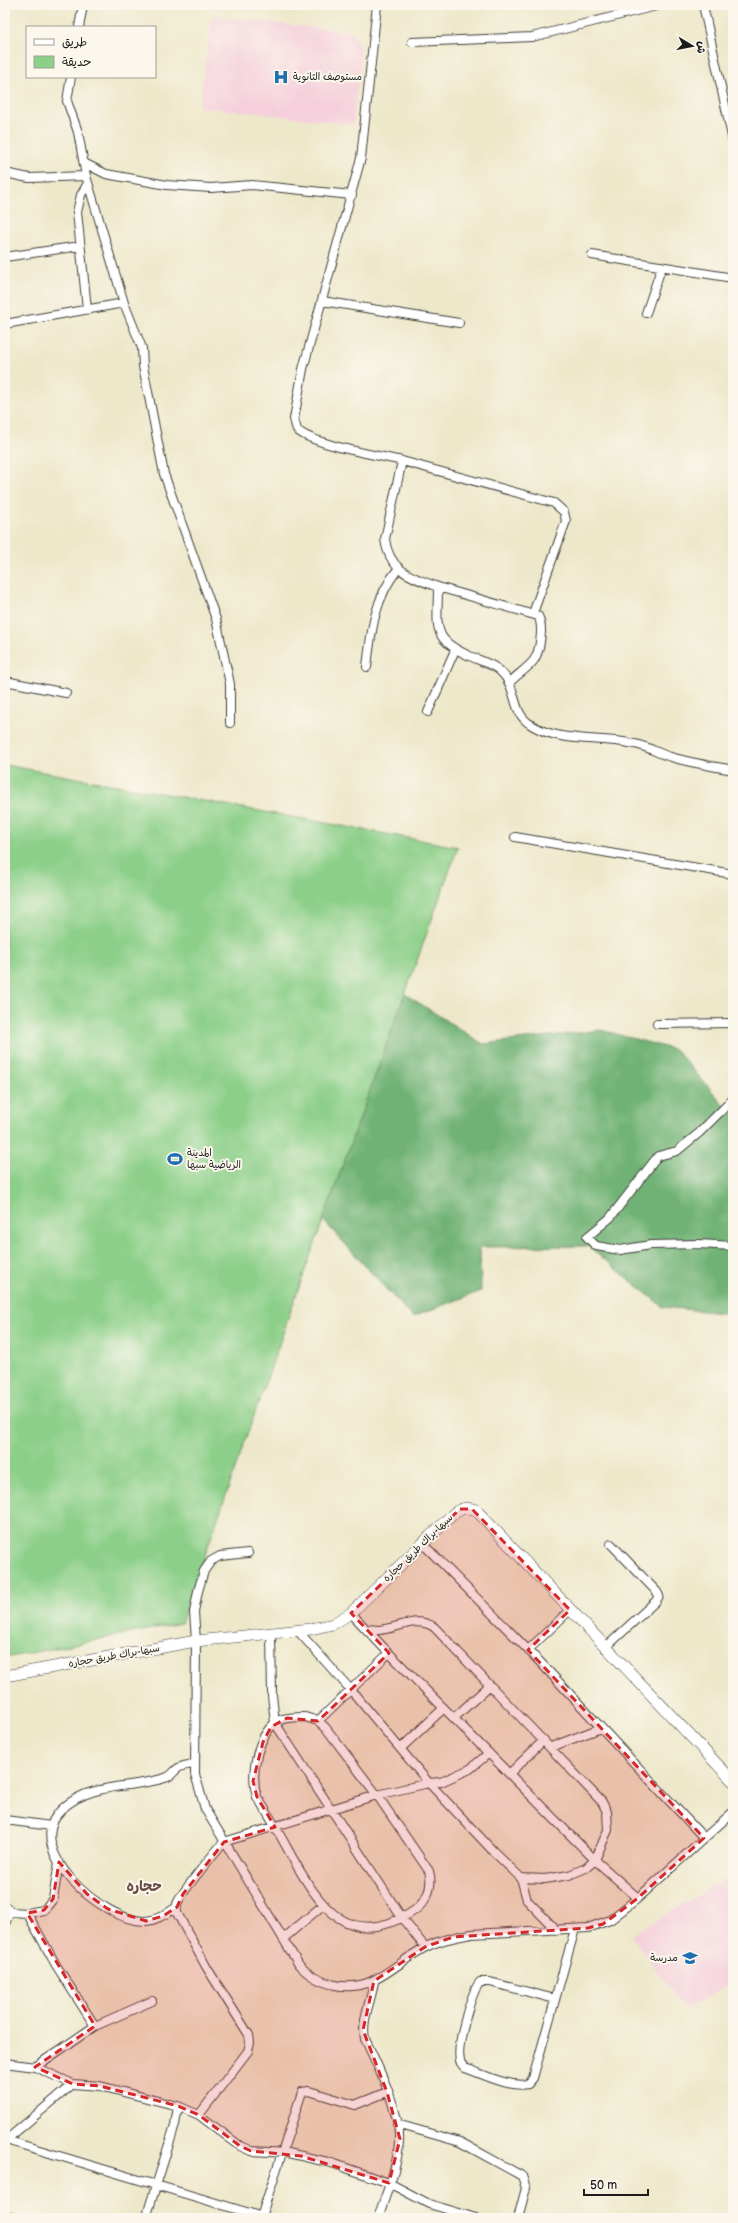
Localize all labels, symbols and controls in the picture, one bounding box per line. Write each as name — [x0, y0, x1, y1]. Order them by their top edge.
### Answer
legend — [26, 26, 156, 78]
north arrow — [672, 26, 712, 66]
text: طريق — [62, 35, 87, 50]
text: ش — [694, 41, 709, 55]
text: حديقة — [62, 55, 91, 70]
hospital icon: مستوصف الثانوية — [272, 68, 290, 86]
place label: مستوصف الثانوية — [293, 71, 362, 84]
place label: المدينة الرياضية سبها — [187, 1147, 241, 1171]
sports icon: المدينة الرياضية سبها — [166, 1150, 184, 1168]
street label: سبها-براك طريق حجاره — [381, 1511, 456, 1584]
street label: سبها-براك طريق حجاره — [67, 1642, 161, 1670]
district label: حجاره — [126, 1878, 162, 1895]
school or university icon: مدرسة — [681, 1949, 699, 1967]
place label: مدرسة — [650, 1952, 678, 1964]
scale bar — [584, 2171, 648, 2197]
text: 50 m — [590, 2178, 617, 2193]

